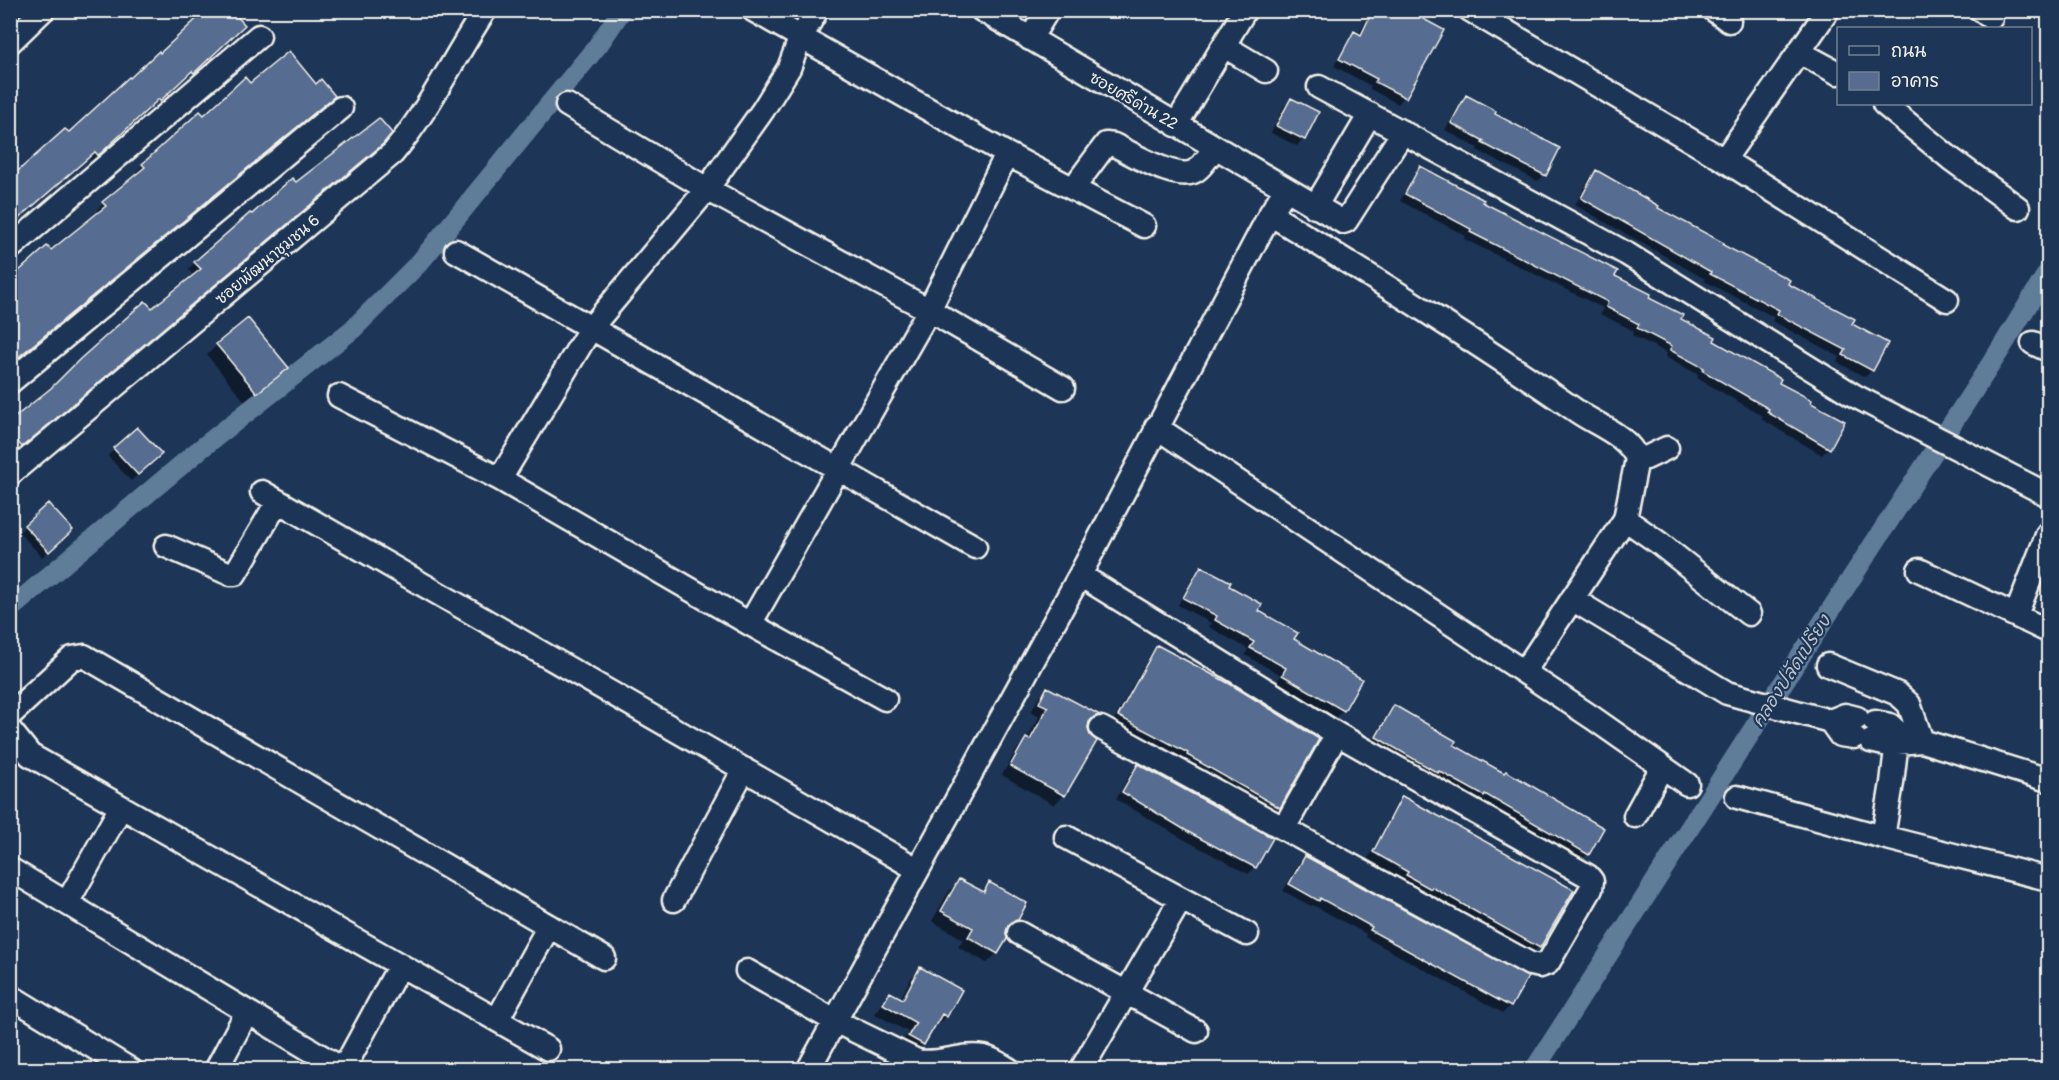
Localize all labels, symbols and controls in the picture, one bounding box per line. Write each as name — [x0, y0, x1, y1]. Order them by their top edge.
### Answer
legend — [1837, 27, 2032, 105]
text: ถนน — [1891, 40, 1926, 63]
street label: ซอยศรีด่าน 22 — [1086, 66, 1182, 134]
text: อาคาร — [1891, 70, 1939, 93]
street label: ซอยพัฒนาชุมชน 6 — [211, 210, 325, 311]
water label: คลองปลัดเปรียง — [1747, 610, 1837, 731]

